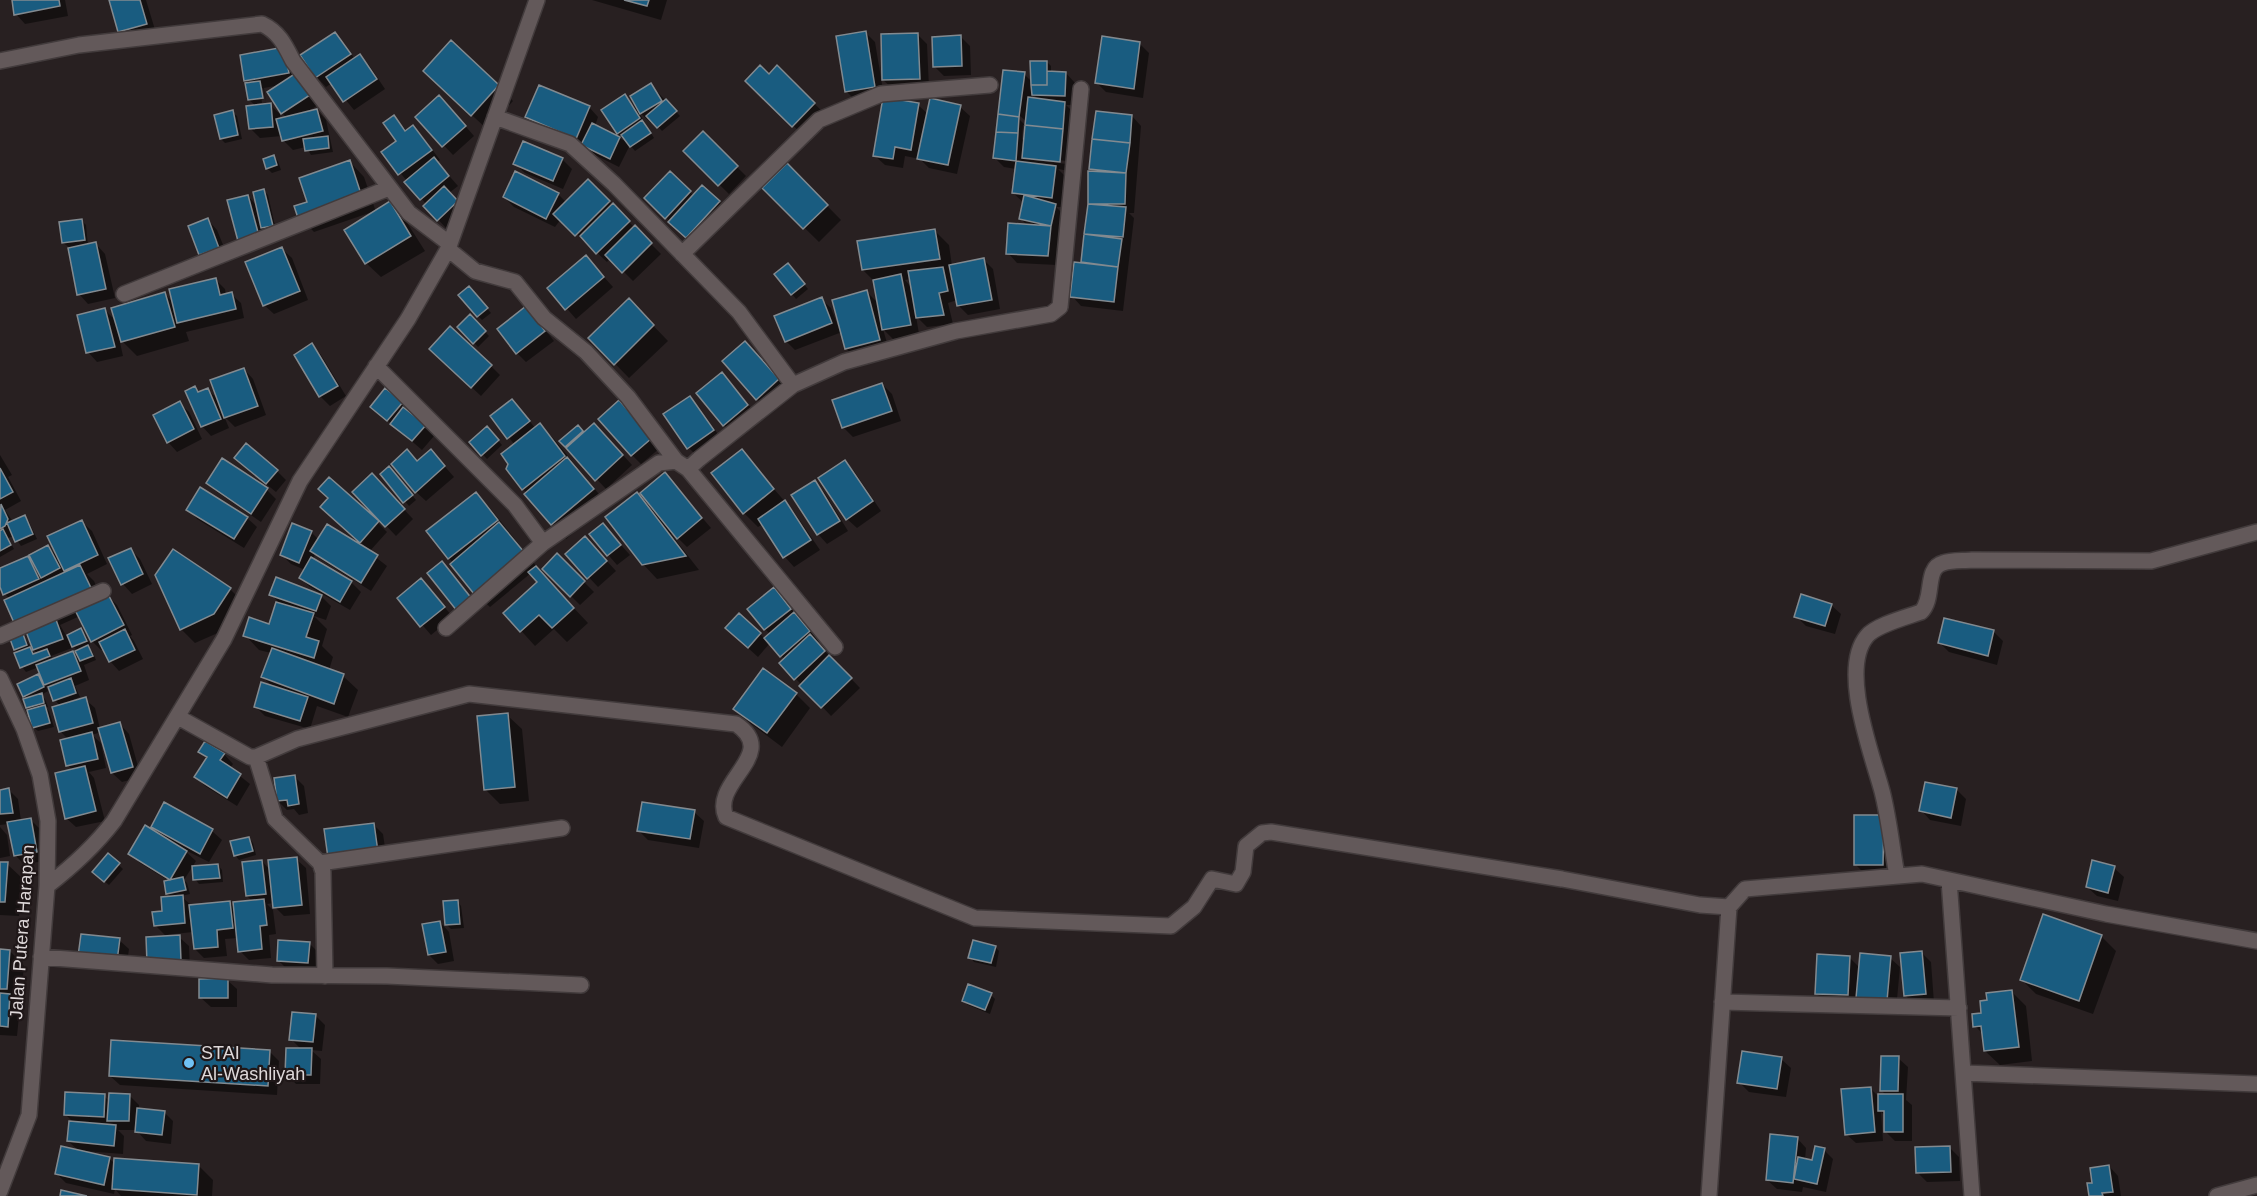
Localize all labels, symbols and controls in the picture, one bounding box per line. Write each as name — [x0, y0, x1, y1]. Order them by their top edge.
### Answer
street label: Jalan Putera Harapan — [6, 844, 38, 1020]
place label: STAI Al-Washliyah — [201, 1043, 305, 1084]
marker: STAI Al-Washliyah — [182, 1056, 196, 1070]

